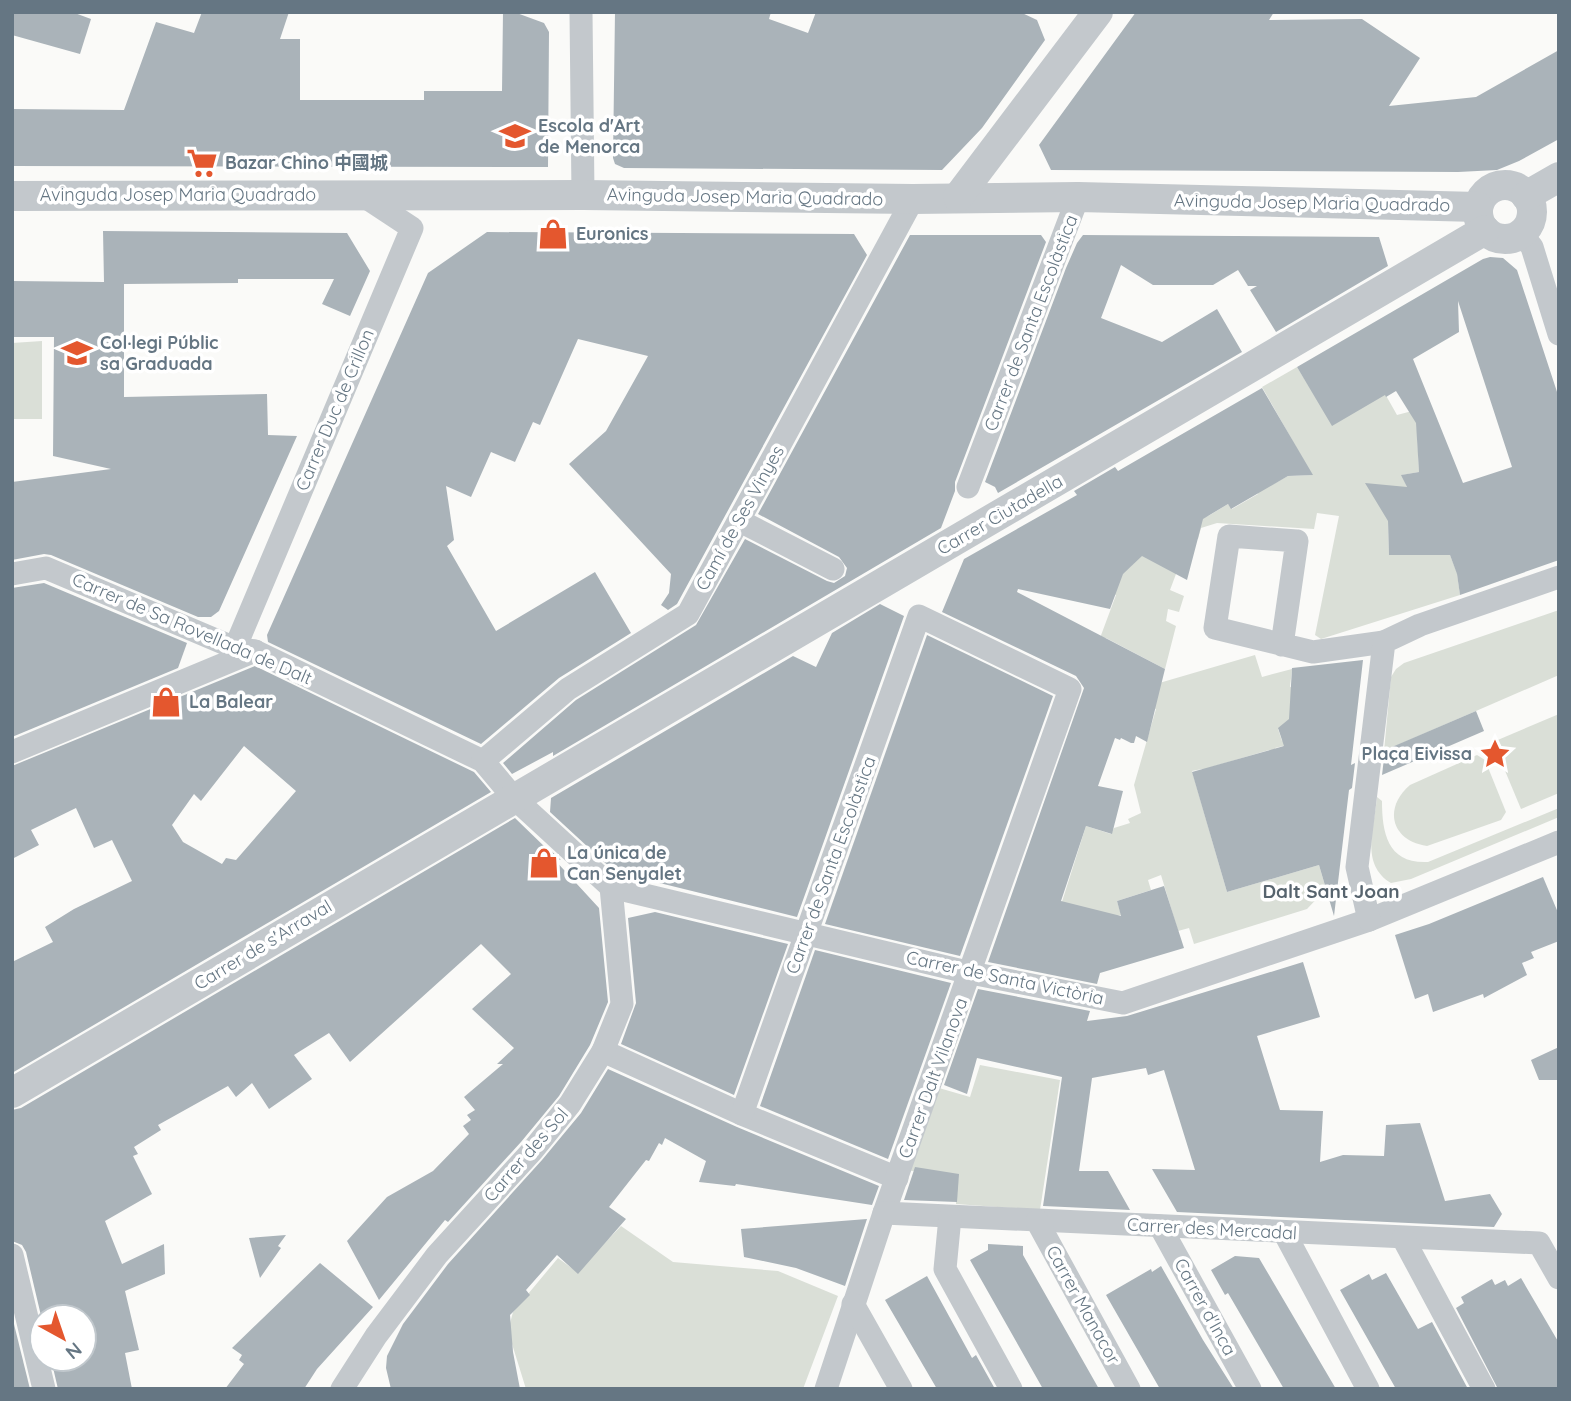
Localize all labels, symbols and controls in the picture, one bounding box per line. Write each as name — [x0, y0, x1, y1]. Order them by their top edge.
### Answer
place label: Escola d'Art de Menorca — [538, 114, 641, 158]
school or university icon: Escola d'Art de Menorca — [498, 119, 532, 153]
supermarket icon: Bazar Chino 中國城 — [185, 146, 219, 180]
place label: Bazar Chino 中國城 — [225, 151, 388, 174]
street label: Avinguda Josep Maria Quadrado — [40, 183, 316, 206]
street label: Avinguda Josep Maria Quadrado — [607, 183, 883, 210]
street label: Avinguda Josep Maria Quadrado — [1174, 189, 1450, 216]
street label: Carrer de Santa Escolàstica — [979, 211, 1082, 434]
shop icon: Euronics — [536, 217, 570, 251]
place label: Euronics — [576, 222, 649, 245]
street label: Carrer Duc de Crillon — [290, 325, 379, 494]
place label: Col·legi Públic sa Graduada — [100, 331, 218, 375]
school or university icon: Col·legi Públic sa Graduada — [60, 336, 94, 370]
street label: Camí de Ses Vinyes — [690, 441, 789, 594]
street label: Carrer Ciutadella — [933, 469, 1067, 560]
street label: Carrer de Sa Rovellada de Dalt — [69, 567, 316, 690]
shop icon: La Balear — [149, 685, 183, 719]
place label: La Balear — [189, 690, 273, 713]
place icon: Plaça Eivissa — [1478, 737, 1512, 771]
place label: Plaça Eivissa — [1362, 742, 1472, 765]
street label: Carrer de Santa Escolàstica — [780, 753, 881, 977]
place label: La única de Can Senyalet — [567, 841, 682, 885]
shop icon: La única de Can Senyalet — [527, 846, 561, 880]
district label: Dalt Sant Joan — [1263, 879, 1399, 903]
street label: Carrer de s'Arraval — [190, 894, 336, 995]
street label: Carrer de Santa Victòria — [904, 945, 1106, 1010]
street label: Carrer Dalt Vilanova — [893, 994, 972, 1161]
street label: Carrer des Sol — [478, 1103, 573, 1207]
street label: Carrer des Mercadal — [1126, 1213, 1298, 1244]
street label: Carrer Manacor — [1041, 1241, 1126, 1368]
street label: Carrer d'Inca — [1169, 1254, 1242, 1359]
north arrow — [28, 1303, 98, 1373]
text: N — [61, 1337, 87, 1365]

